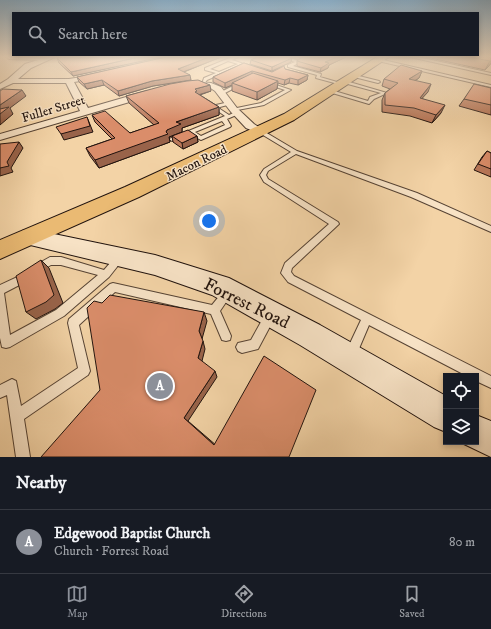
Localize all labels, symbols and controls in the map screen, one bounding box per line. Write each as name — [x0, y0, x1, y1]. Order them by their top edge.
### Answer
search box — [12, 12, 479, 56]
icon: search — [26, 23, 48, 45]
text: Search here — [58, 25, 127, 44]
street label: Fuller Street — [20, 92, 87, 126]
street label: Macon Road — [163, 141, 230, 185]
your location — [199, 211, 219, 231]
street label: Forrest Road — [200, 274, 293, 334]
pin: A — [147, 371, 173, 401]
map controls — [443, 373, 479, 445]
button: locate — [443, 373, 479, 409]
button: layers — [443, 409, 479, 445]
text: Nearby — [16, 472, 66, 494]
text: Edgewood Baptist Church — [54, 524, 210, 543]
text: A — [25, 534, 33, 550]
text: 80 m — [449, 534, 475, 550]
text: Church · Forrest Road — [54, 543, 169, 559]
tab: Map — [66, 583, 88, 621]
tab: Directions — [221, 583, 267, 621]
tab: Saved — [399, 583, 425, 621]

